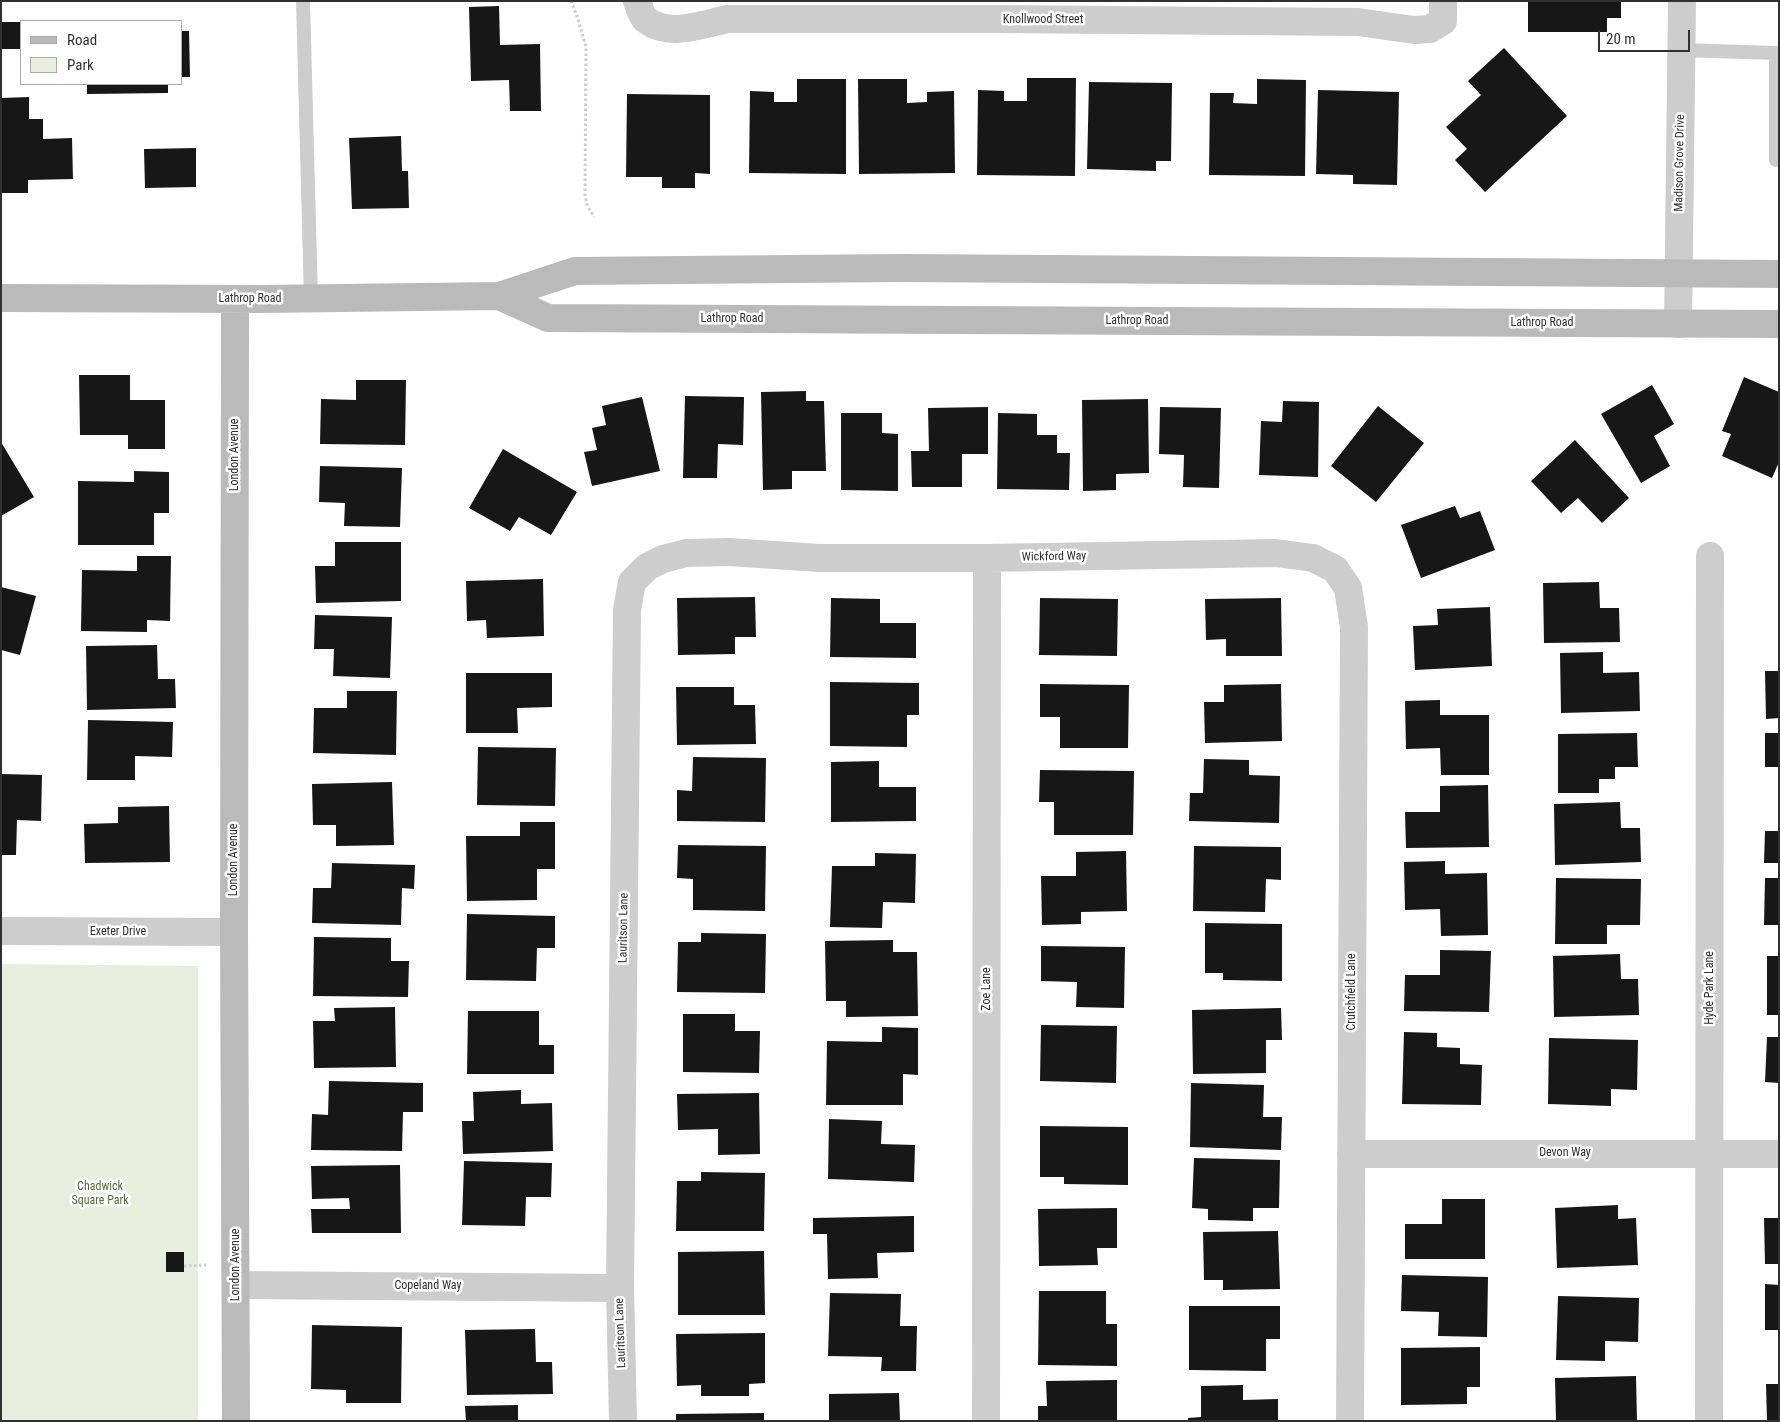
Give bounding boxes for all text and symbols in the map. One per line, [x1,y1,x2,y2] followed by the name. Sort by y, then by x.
[1003,13,1083,27] street label: Knollwood Street
[20,20,182,85] legend
[1600,20,1692,52] scale bar
[1606,30,1636,48] text: 20 m
[67,31,97,49] text: Road
[67,56,94,74] text: Park
[1672,114,1688,212] street label: Madison Grove Drive
[218,292,282,306] street label: Lathrop Road
[700,312,764,326] street label: Lathrop Road
[1105,314,1169,328] street label: Lathrop Road
[1510,316,1574,330] street label: Lathrop Road
[228,419,242,491] street label: London Avenue
[1022,549,1086,565] street label: Wickford Way
[227,824,241,896] street label: London Avenue
[616,893,632,963] street label: Lauritson Lane
[90,925,146,939] street label: Exeter Drive
[1703,951,1717,1025] street label: Hyde Park Lane
[1345,953,1359,1031] street label: Crutchfield Lane
[980,967,994,1011] street label: Zoe Lane
[1539,1146,1591,1160] street label: Devon Way
[71,1180,129,1208] park label: Chadwick Square Park
[229,1229,243,1301] street label: London Avenue
[395,1279,461,1293] street label: Copeland Way
[613,1298,629,1368] street label: Lauritson Lane

